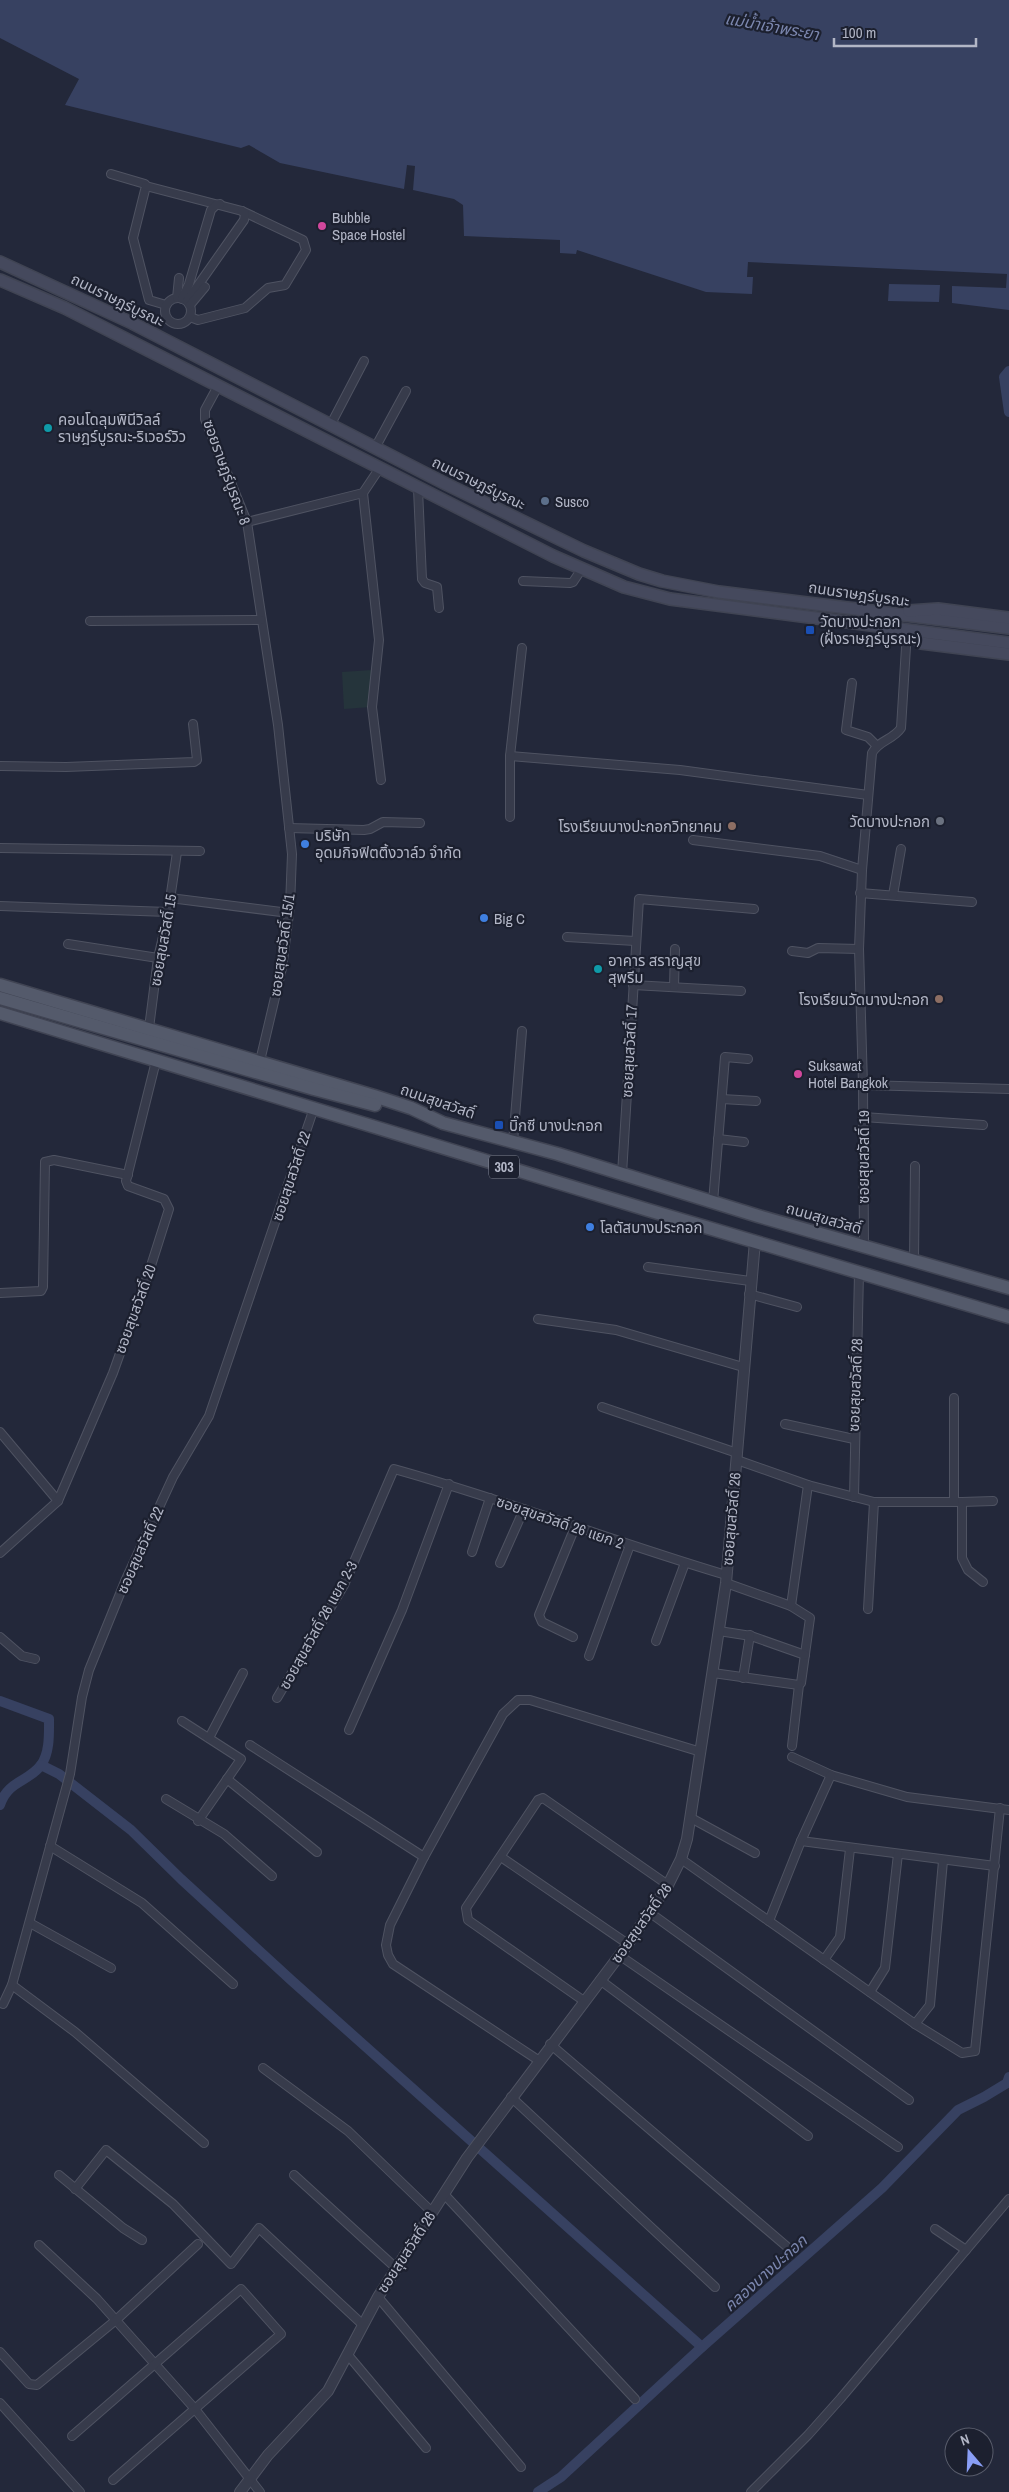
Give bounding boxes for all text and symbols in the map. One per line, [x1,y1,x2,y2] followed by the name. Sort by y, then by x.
[723,7,822,45] water label: แม่น้ำเจ้าพระยา
[834,15,976,47] scale bar
[842,22,876,43] text: 100 m
[332,207,405,245] place label: Bubble Space Hostel
[316,220,328,232] marker: Bubble Space Hostel
[68,268,168,332] street label: ถนนราษฎร์บูรณะ
[58,409,186,447] place label: คอนโดลุมพินีวิลล์ ราษฎร์บูรณะ-ริเวอร์วิว
[198,416,256,528] street label: ซอยราษฎร์บูรณะ 8
[42,422,54,434] marker: คอนโดลุมพินีวิลล์ ราษฎร์บูรณะ-ริเวอร์วิว
[429,451,529,515] street label: ถนนราษฎร์บูรณะ
[555,491,589,512] place label: Susco
[539,495,551,507] marker: Susco
[807,577,911,611] street label: ถนนราษฎร์บูรณะ
[820,611,921,649] place label: วัดบางปะกอก (ฝั่งราษฎร์บูรณะ)
[804,624,816,636] marker: วัดบางปะกอก (ฝั่งราษฎร์บูรณะ)
[849,811,930,832] place label: วัดบางปะกอก
[934,815,946,827] marker: วัดบางปะกอก
[559,816,722,837] place label: โรงเรียนบางปะกอกวิทยาคม
[726,820,738,832] marker: โรงเรียนบางปะกอกวิทยาคม
[315,825,462,863] place label: บริษัท อุดมกิจฟิตติ้งวาล์ว จำกัด
[299,838,311,850] marker: บริษัท อุดมกิจฟิตติ้งวาล์ว จำกัด
[145,892,181,988] street label: ซอยสุขสวัสดิ์ 15
[264,892,300,998] street label: ซอยสุขสวัสดิ์ 15/1
[494,908,525,929] place label: Big C
[478,912,490,924] marker: Big C
[608,950,701,988] place label: อาคาร สราญสุข สุพรีม
[592,963,604,975] marker: อาคาร สราญสุข สุพรีม
[799,989,929,1010] place label: โรงเรียนวัดบางปะกอก
[933,993,945,1005] marker: โรงเรียนวัดบางปะกอก
[616,1004,642,1098] street label: ซอยสุขสวัสดิ์ 17
[808,1055,889,1093] place label: Suksawat Hotel Bangkok
[792,1068,804,1080] marker: Suksawat Hotel Bangkok
[398,1078,478,1124] street label: ถนนสุขสวัสดิ์
[853,1110,874,1204] street label: ซอยสุขสวัสดิ์ 19
[509,1115,603,1136] place label: บิ๊กซี บางปะกอก
[493,1119,505,1131] marker: บิ๊กซี บางปะกอก
[267,1128,315,1224] street label: ซอยสุขสวัสดิ์ 22
[489,1156,519,1178] road number: 303
[784,1197,864,1239] street label: ถนนสุขสวัสดิ์
[600,1217,702,1238] place label: โลตัสบางประกอก
[584,1221,596,1233] marker: โลตัสบางประกอก
[109,1261,161,1357] street label: ซอยสุขสวัสดิ์ 20
[843,1338,867,1432] street label: ซอยสุขสวัสดิ์ 28
[716,1471,746,1567] street label: ซอยสุขสวัสดิ์ 26
[494,1490,627,1554] street label: ซอยสุขสวัสดิ์ 26 แยก 2
[111,1503,169,1597] street label: ซอยสุขสวัสดิ์ 22
[274,1557,362,1693] street label: ซอยสุขสวัสดิ์ 26 แยก 2-3
[606,1879,677,1967] street label: ซอยสุขสวัสดิ์ 26
[372,2207,440,2297] street label: ซอยสุขสวัสดิ์ 26
[719,2229,812,2316] water label: คลองบางปะกอก
[944,2427,994,2477] north arrow
[958,2430,972,2450] text: N

